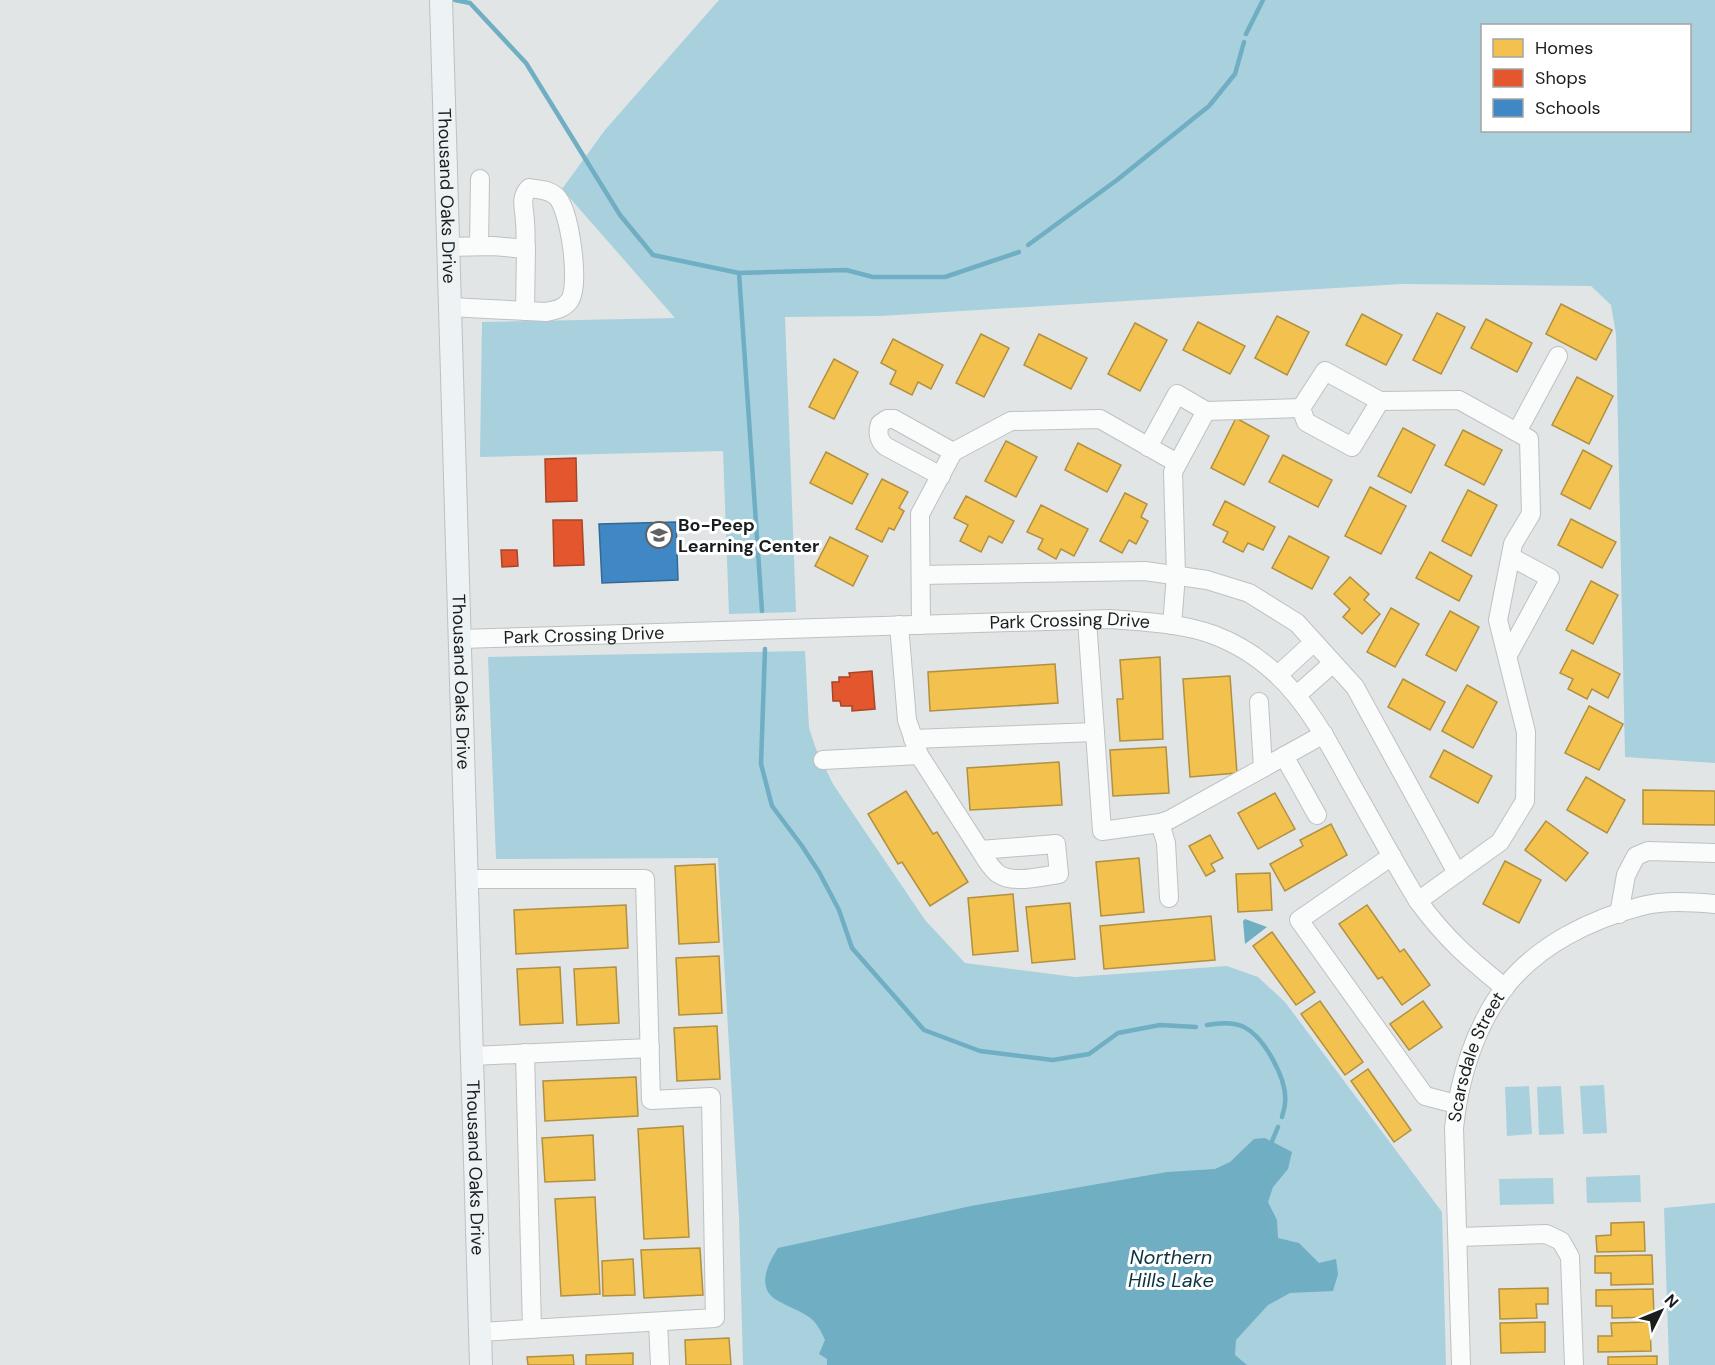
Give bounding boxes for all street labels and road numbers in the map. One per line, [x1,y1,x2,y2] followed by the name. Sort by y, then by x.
[432,108,461,284] street label: Thousand Oaks Drive
[446,594,476,770] street label: Thousand Oaks Drive
[989,607,1151,635] street label: Park Crossing Drive
[503,621,665,650] street label: Park Crossing Drive
[1443,987,1510,1123] street label: Scarsdale Street
[461,1079,490,1256] street label: Thousand Oaks Drive

